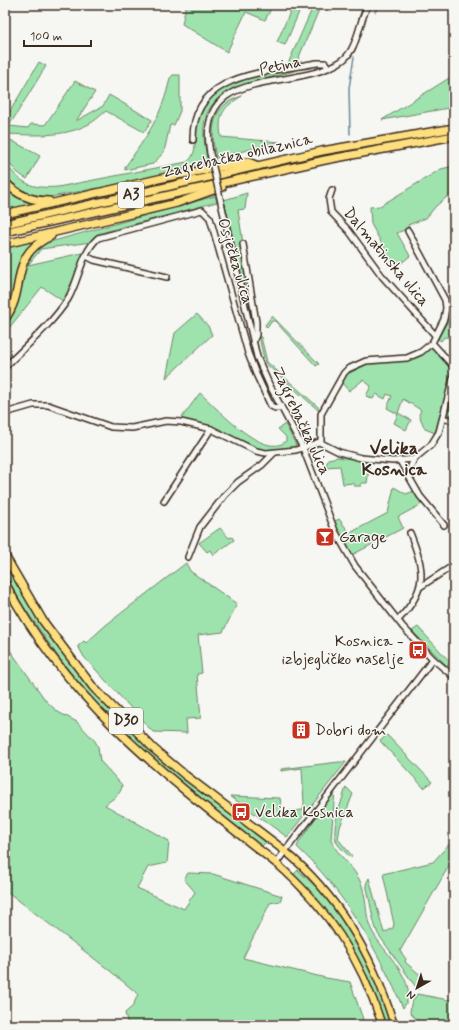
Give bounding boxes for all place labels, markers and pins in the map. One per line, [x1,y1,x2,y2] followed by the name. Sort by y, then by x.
[314,526,336,548] bar icon: Garage
[339,527,387,549] place label: Garage
[281,631,404,670] place label: Kosnica - izbjegličko naselje
[407,639,429,661] bus stop icon: Kosnica - izbjegličko naselje
[290,719,312,741] building icon: Dobri dom
[315,720,386,741] place label: Dobri dom
[230,801,252,823] bus stop icon: Velika Kosnica
[255,802,354,823] place label: Velika Kosnica

